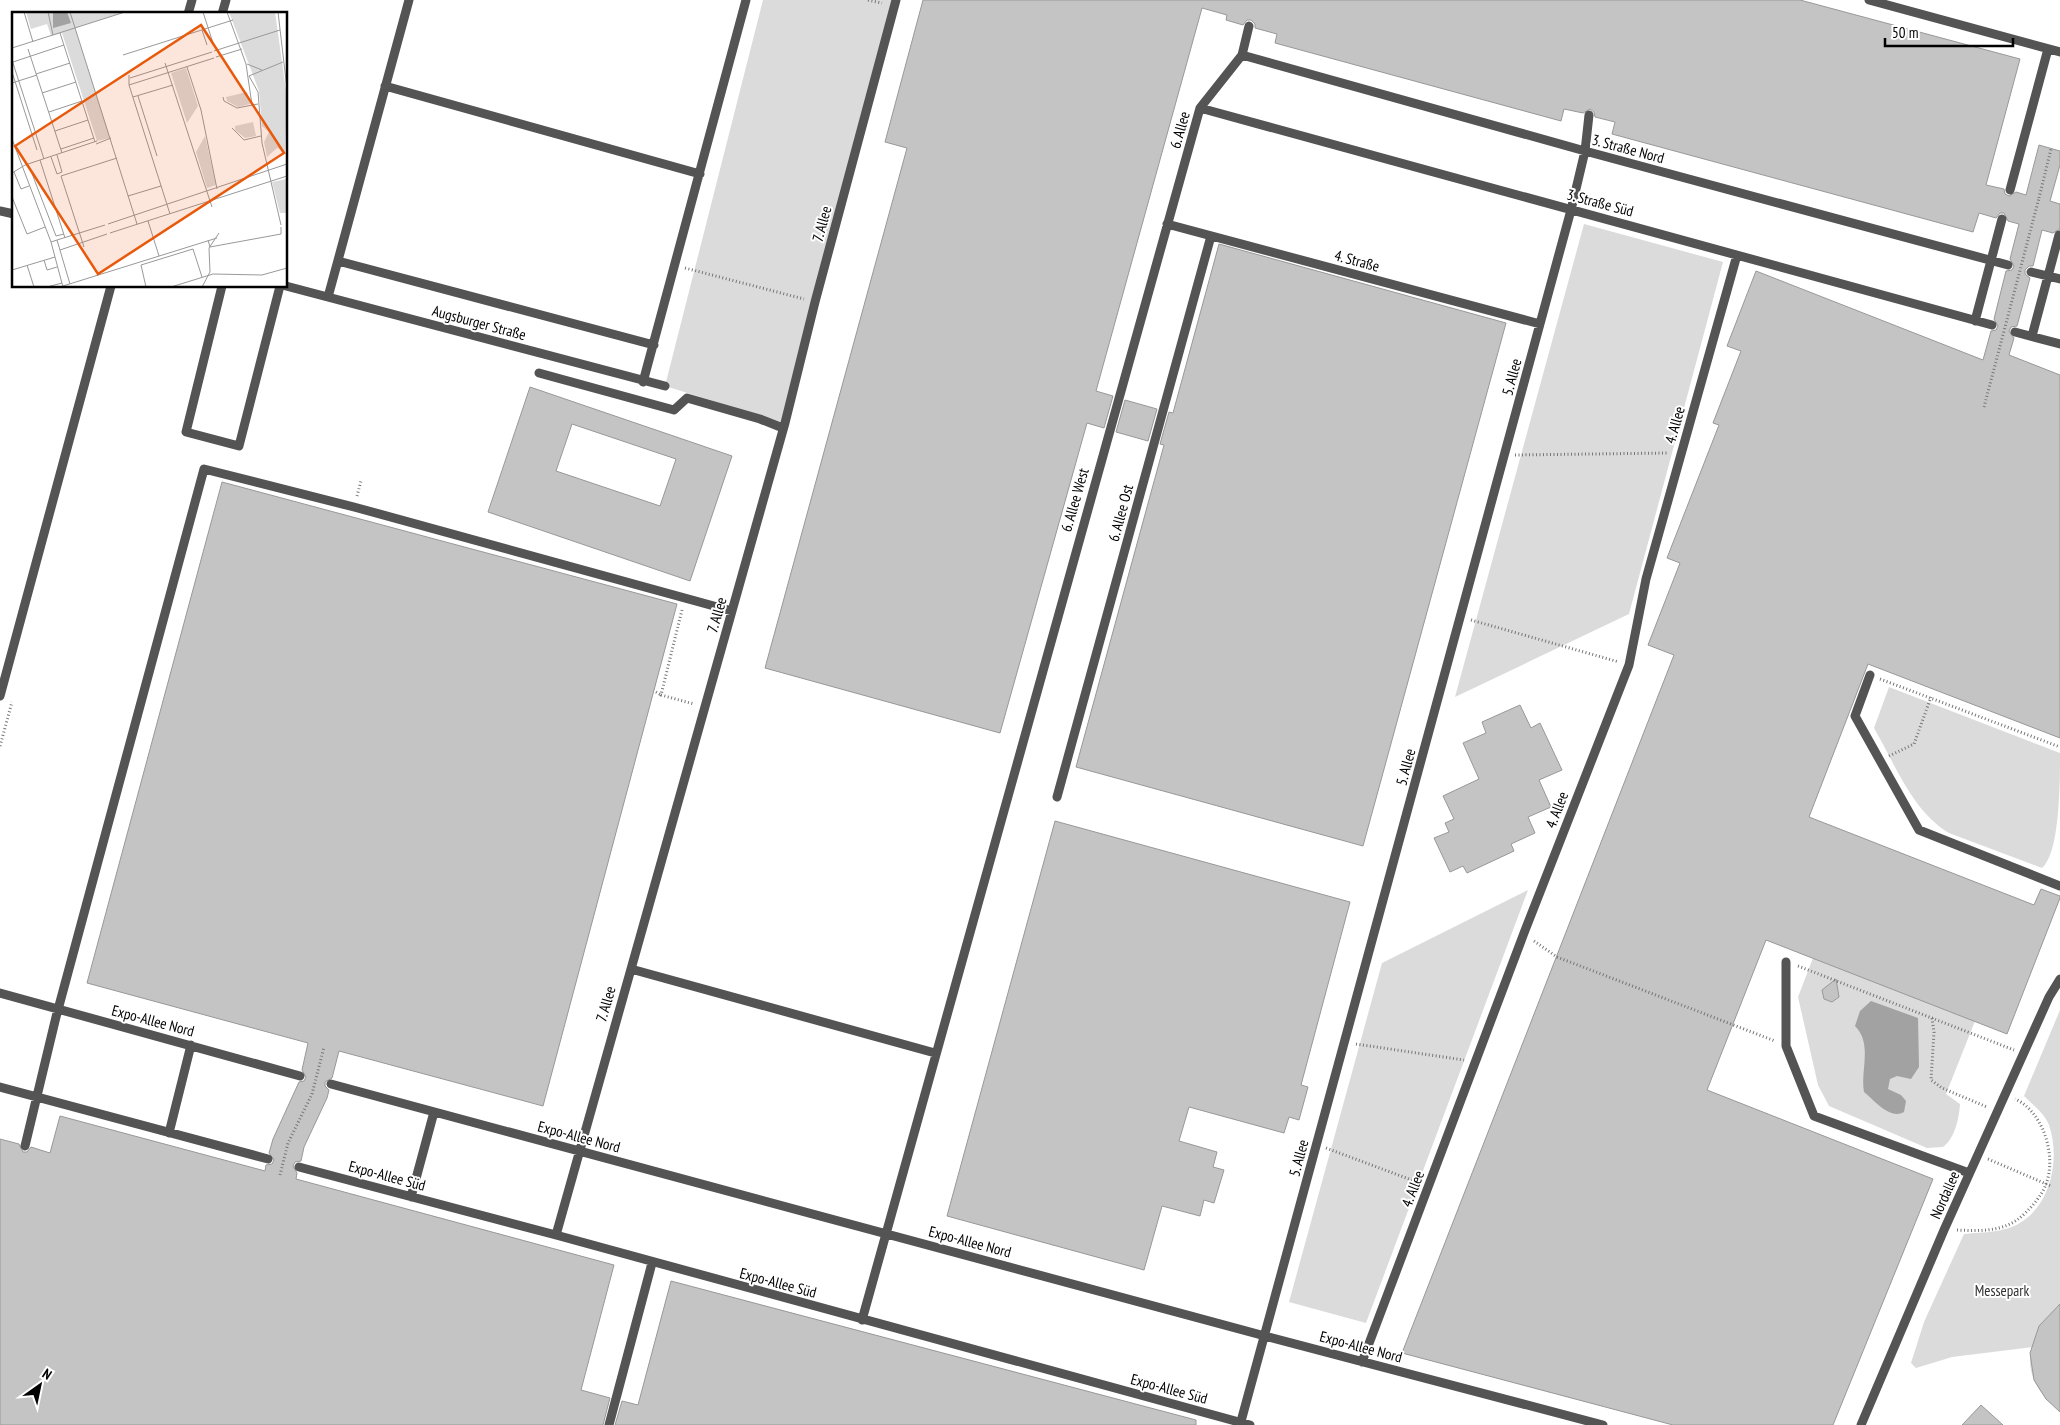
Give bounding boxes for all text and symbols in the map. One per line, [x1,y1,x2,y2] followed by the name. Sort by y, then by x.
[12,12,288,288] inset map
[1885,15,2012,47] scale bar
[1892,23,1918,42] text: 50 m
[1165,109,1194,151] street label: 6. Allee
[1590,130,1666,167] street label: 3. Straße Nord
[1565,184,1636,221] street label: 3. Straße Süd
[808,204,835,244] street label: 7. Allee
[1333,245,1382,276] street label: 4. Straße
[430,301,528,344] street label: Augsburger Straße
[1497,356,1526,397] street label: 5. Allee
[1660,404,1689,446] street label: 4. Allee
[1056,466,1093,534] street label: 6. Allee West
[1104,482,1137,543] street label: 6. Allee Ost
[702,595,731,635] street label: 7. Allee
[1391,746,1420,787] street label: 5. Allee
[1541,789,1572,831] street label: 4. Allee
[591,984,620,1024] street label: 7. Allee
[110,1000,196,1041] street label: Expo-Allee Nord
[536,1116,622,1157] street label: Expo-Allee Nord
[1284,1137,1313,1178] street label: 5. Allee
[347,1156,428,1195] street label: Expo-Allee Süd
[1397,1168,1428,1210] street label: 4. Allee
[1926,1168,1963,1222] street label: Nordallee
[927,1221,1013,1262] street label: Expo-Allee Nord
[738,1263,819,1302] street label: Expo-Allee Süd
[1975,1281,2029,1300] park label: Messepark
[1318,1326,1404,1367] street label: Expo-Allee Nord
[15,1360,65,1410] north arrow
[39,1364,55,1384] text: N
[1129,1369,1210,1408] street label: Expo-Allee Süd

